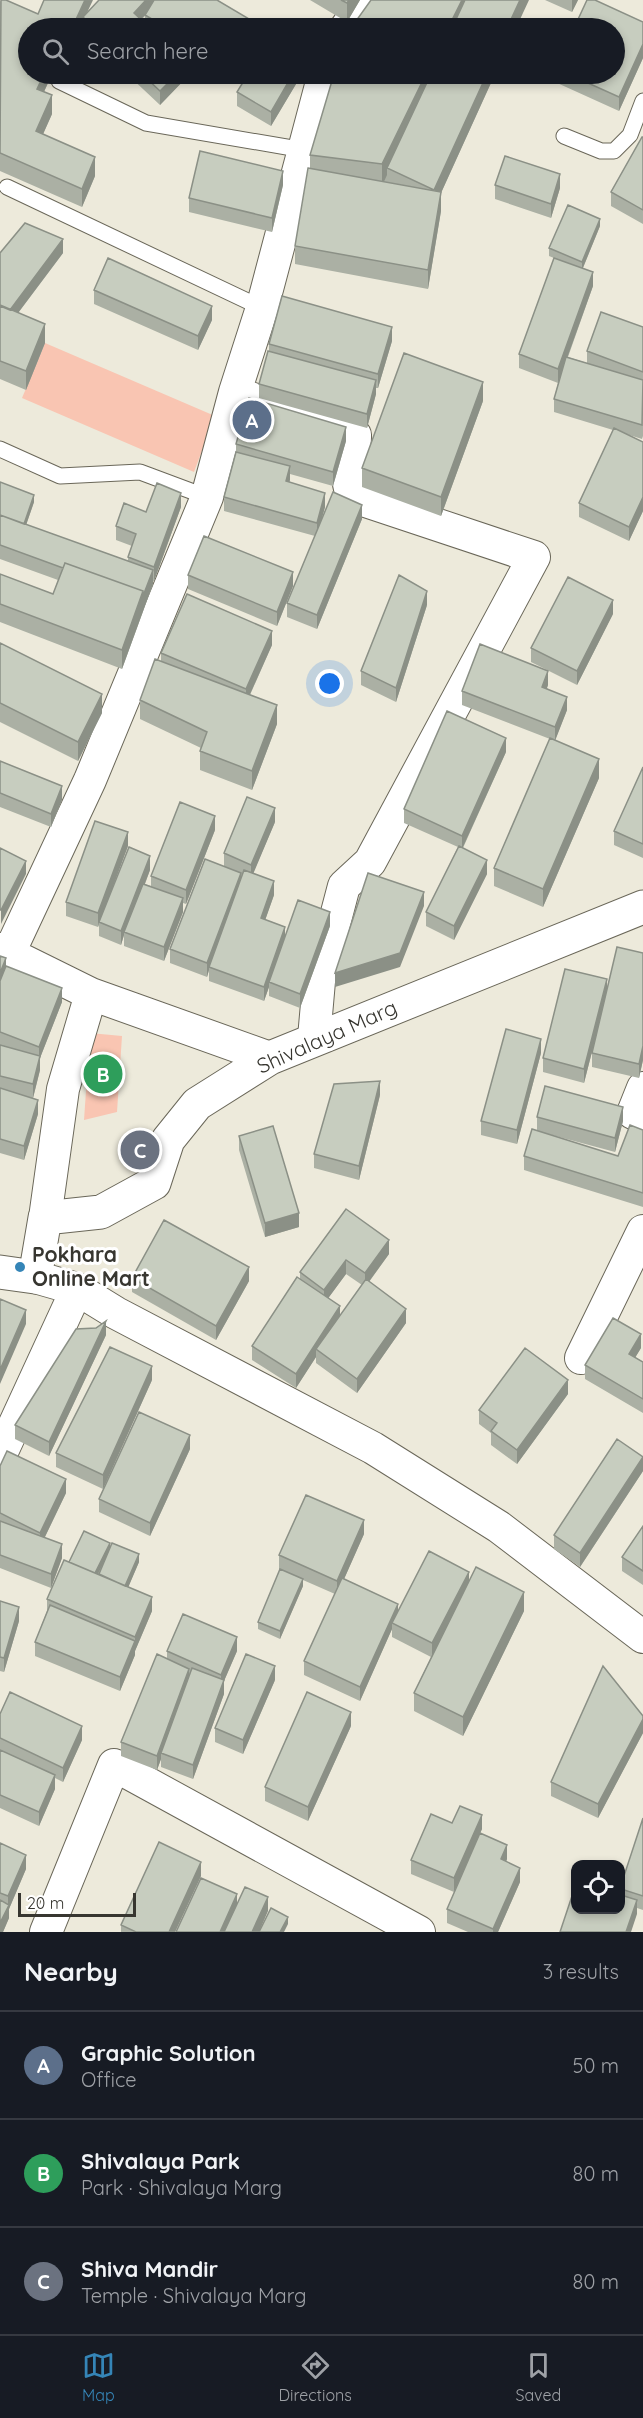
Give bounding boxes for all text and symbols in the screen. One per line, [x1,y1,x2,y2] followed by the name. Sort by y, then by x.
[18,18,625,84] search box
[39,35,72,68] icon: search
[87,37,208,65] text: Search here
[232,398,272,442] pin: A
[315,669,344,698] your location
[252,994,401,1079] street label: Shivalaya Marg
[84,1052,122,1096] pin: B
[120,1128,160,1172] pin: C
[32,1241,150,1291] place label: Pokhara Online Mart
[13,1260,27,1274] marker: Pokhara Online Mart
[571,1860,625,1914] map controls
[571,1860,625,1914] button: locate
[18,1890,136,1918] scale bar
[27,1893,64,1913] text: 20 m
[24,1955,118,1988] text: Nearby
[543,1959,619,1984] text: 3 results
[81,2039,256,2067] text: Graphic Solution
[37,2053,50,2078] text: A
[573,2053,619,2078] text: 50 m
[81,2067,137,2092] text: Office
[81,2147,240,2175] text: Shivalaya Park
[37,2161,50,2186] text: B
[573,2161,619,2186] text: 80 m
[81,2175,282,2200] text: Park · Shivalaya Marg
[81,2255,218,2283] text: Shiva Mandir
[37,2269,50,2294] text: C
[573,2269,619,2294] text: 80 m
[81,2283,307,2308] text: Temple · Shivalaya Marg
[82,2349,115,2405] tab: Map
[279,2349,352,2405] tab: Directions
[516,2349,561,2405] tab: Saved

